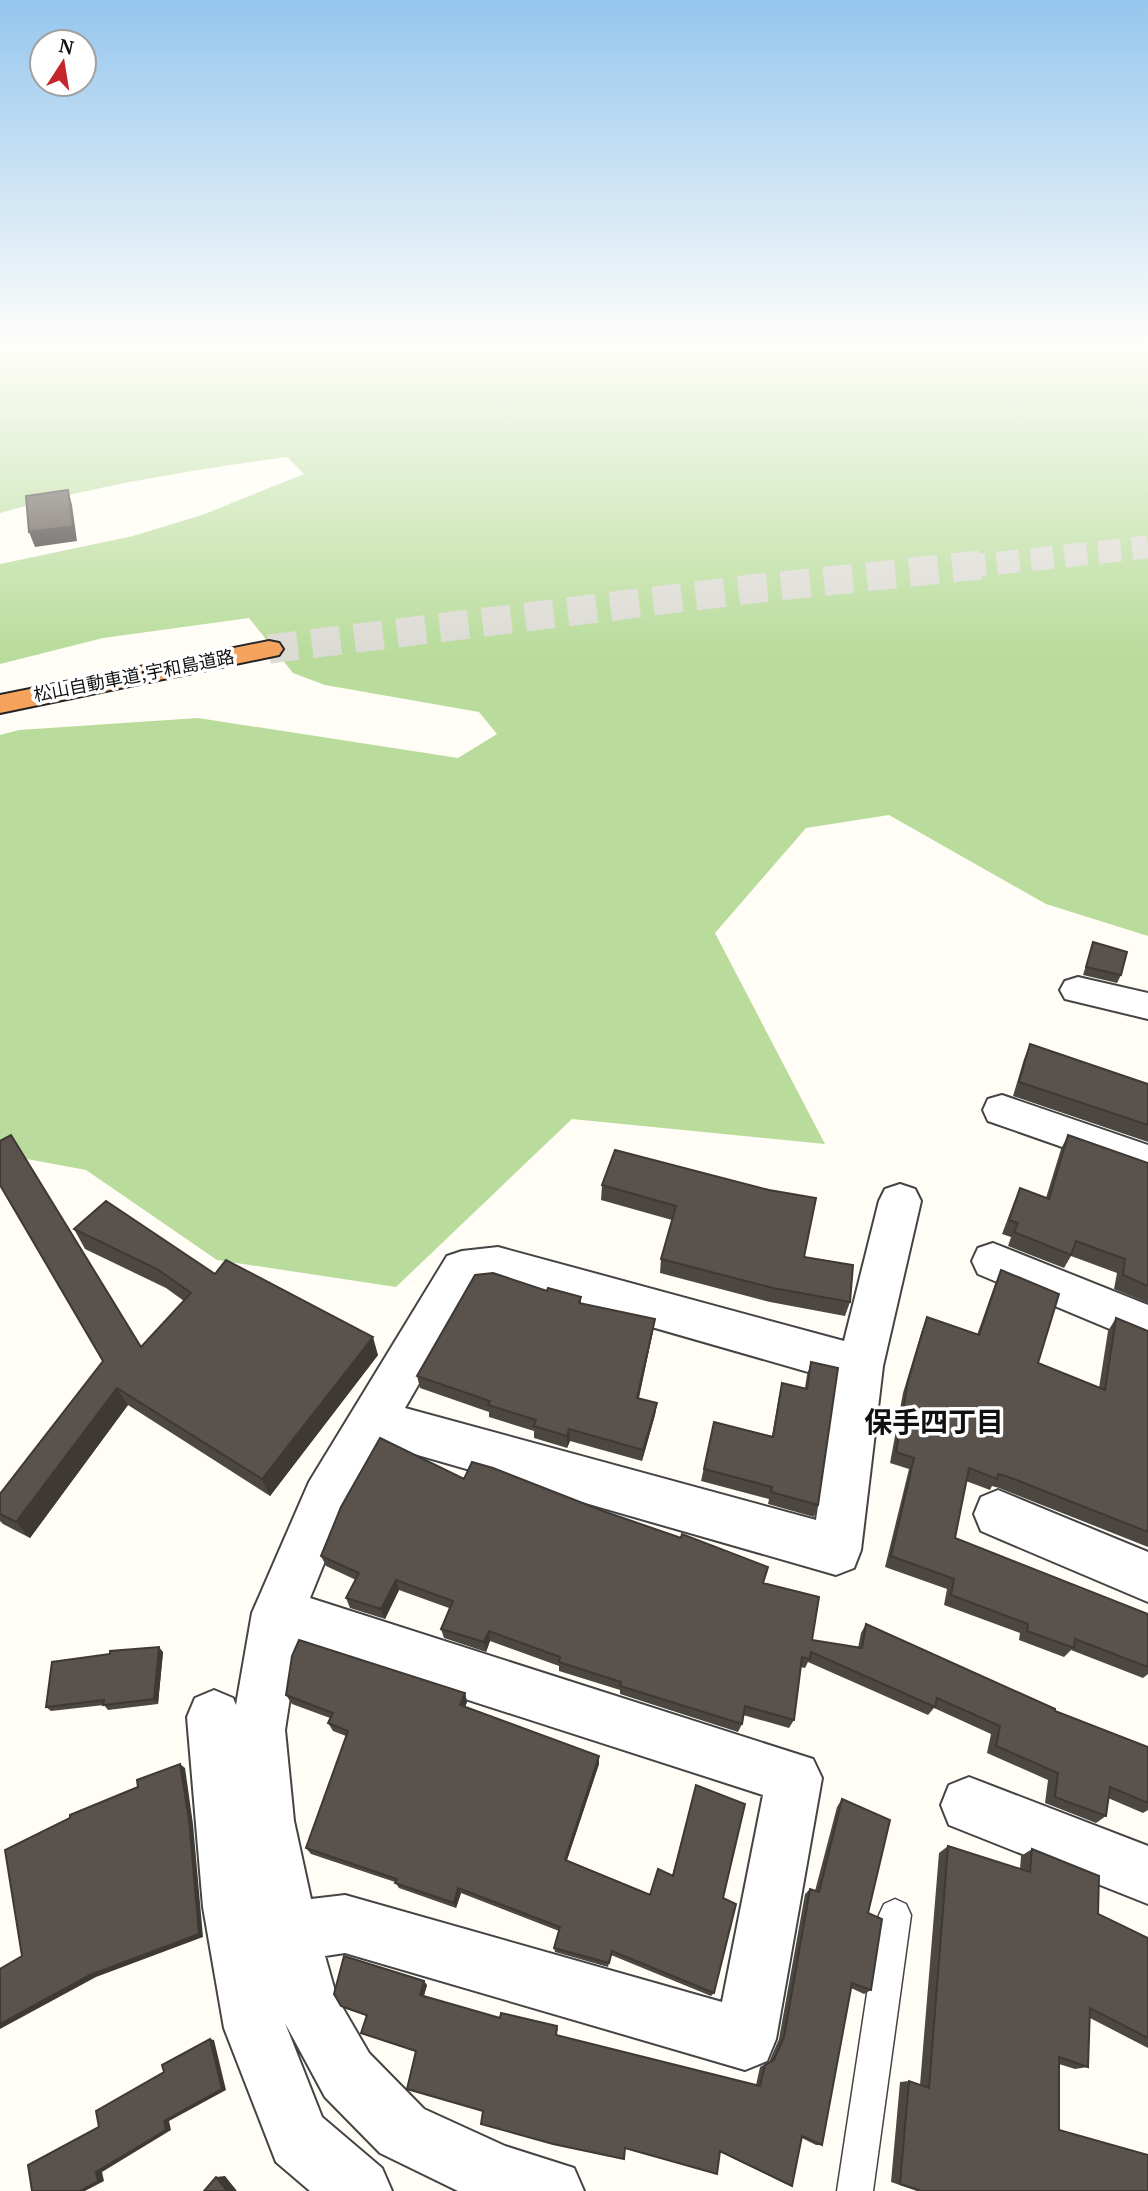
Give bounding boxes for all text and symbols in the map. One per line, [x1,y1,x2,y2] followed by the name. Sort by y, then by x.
[28,28,98,98] north arrow
[57,32,77,60] text: N
[31,644,236,706] street label: 松山自動車道;宇和島道路
[864,1403,1004,1440] district label: 保手四丁目

